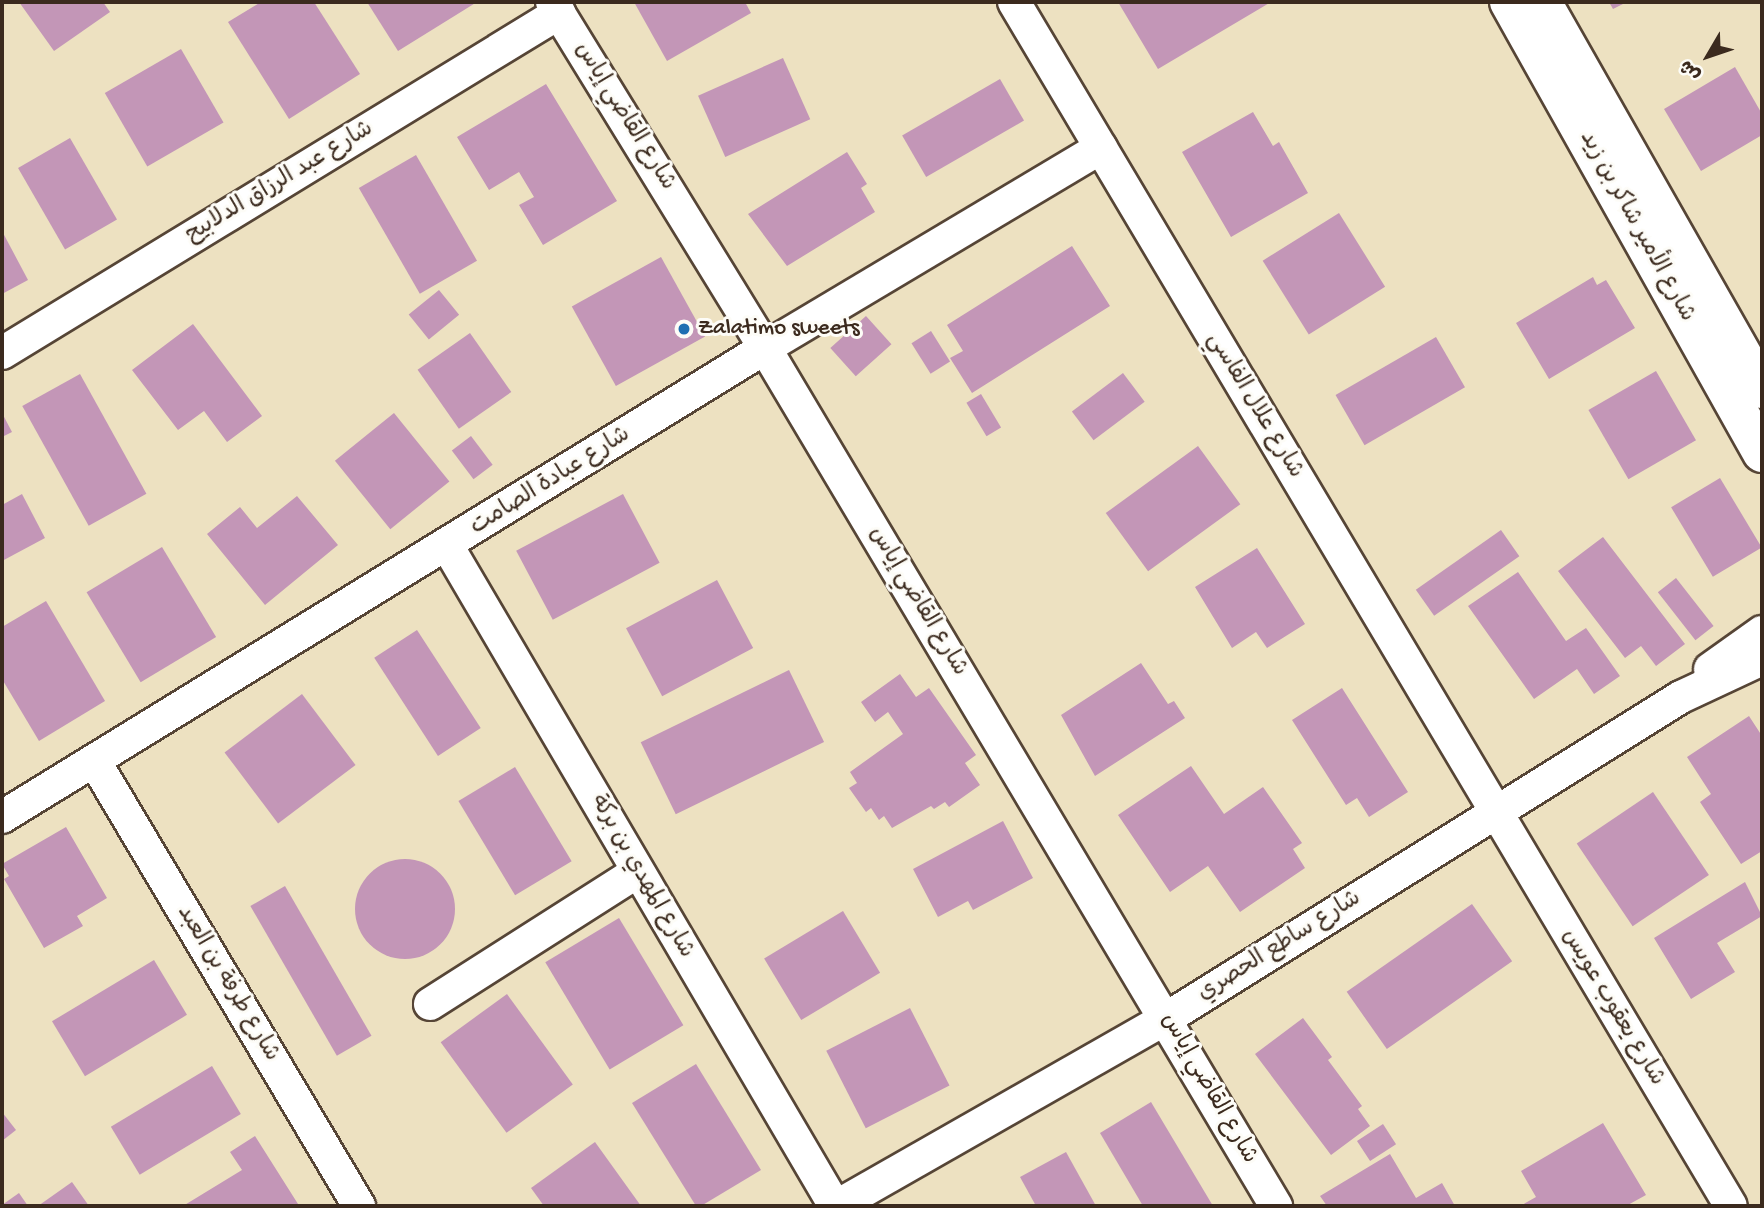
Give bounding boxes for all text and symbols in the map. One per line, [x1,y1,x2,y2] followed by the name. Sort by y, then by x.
[1673,21,1743,91] north arrow
[567,38,681,196] street label: شارع القاضي إياس
[1676,54,1707,85] text: ش
[181,116,379,250] street label: شارع عبد الرزاق الدلابيح
[1572,127,1700,327] street label: شارع الأمير شاكر بن زيد
[698,315,859,343] place label: Zalatimo sweets
[676,321,692,337] marker: Zalatimo sweets
[1200,328,1308,484] street label: شارع علال الفاسي
[466,422,636,542] street label: شارع عبادة الصامت
[862,522,972,682] street label: شارع القاضي إياس
[583,790,699,964] street label: شارع المهدي بن بركة
[1193,886,1367,1008] street label: شارع ساطع الحصري
[170,901,284,1067] street label: شارع طرفة بن العبد
[1554,925,1670,1091] street label: شارع يعقوب عويس
[1154,1009,1262,1169] street label: شارع القاضي إياس

